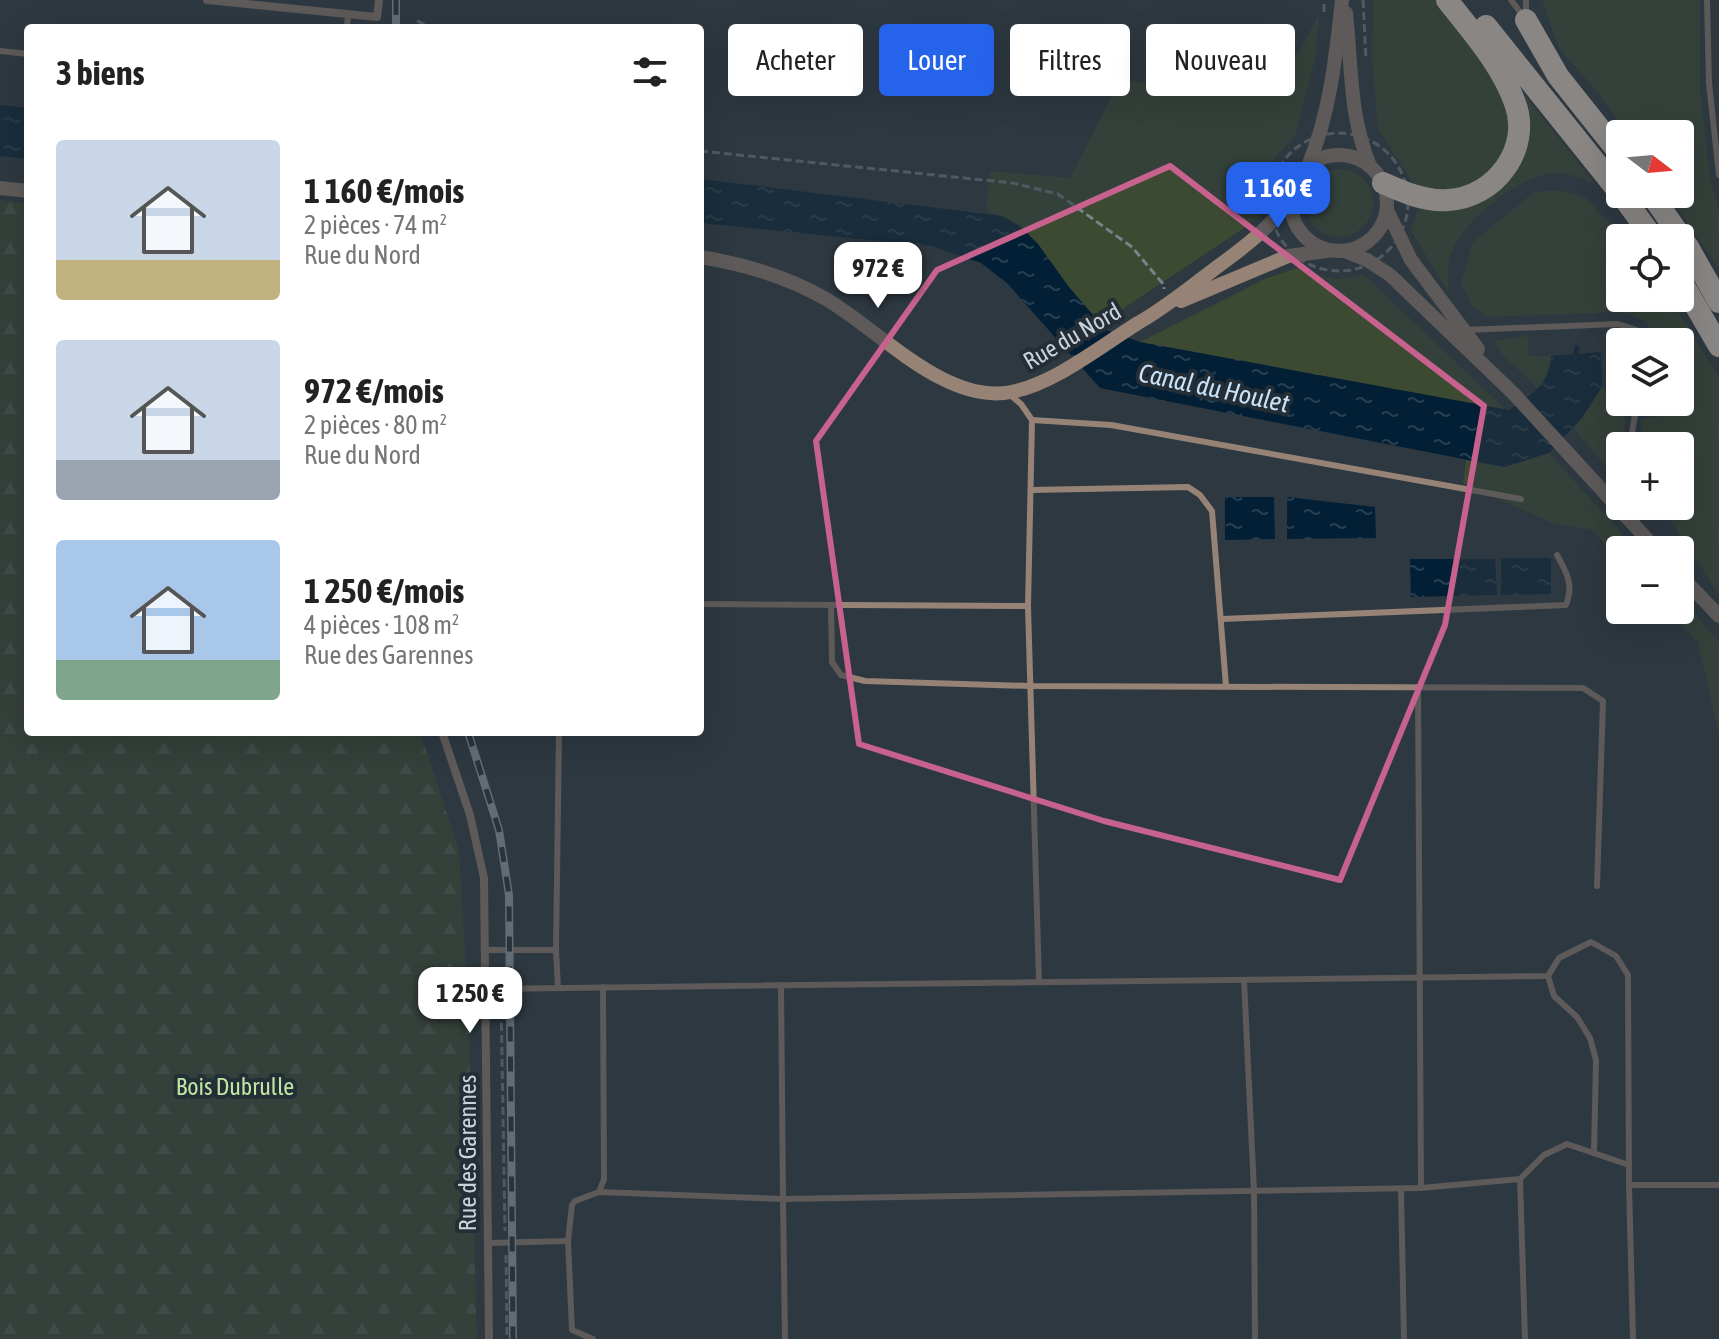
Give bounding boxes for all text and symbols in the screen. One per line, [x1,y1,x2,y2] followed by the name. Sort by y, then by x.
[728,24,863,96] chip: Acheter
[879,24,994,96] chip: Louer
[1010,24,1130,96] chip: Filtres
[1146,24,1295,96] chip: Nouveau
[628,50,672,94] icon: filters
[56,53,145,92] text: 3 biens
[1606,120,1694,208] north arrow
[1606,120,1694,624] map controls
[1204,162,1352,230] pin: 1 160 €
[304,171,464,210] text: 1 160 €/mois
[120,172,216,268] icon: home
[1244,173,1312,203] text: 1 160 €
[304,210,447,240] text: 2 pièces · 74 m²
[1606,224,1694,312] button: locate
[304,240,421,270] text: Rue du Nord
[822,242,934,310] pin: 972 €
[852,253,904,283] text: 972 €
[1019,297,1125,375] street label: Rue du Nord
[1606,328,1694,416] button: layers
[1136,357,1292,419] water label: Canal du Houlet
[304,371,444,410] text: 972 €/mois
[120,372,216,468] icon: home
[304,410,447,440] text: 2 pièces · 80 m²
[1606,432,1694,520] button: +
[304,440,421,470] text: Rue du Nord
[1606,536,1694,624] button: −
[304,571,464,610] text: 1 250 €/mois
[120,572,216,668] icon: home
[304,610,459,640] text: 4 pièces · 108 m²
[304,640,473,670] text: Rue des Garennes
[396,967,544,1035] pin: 1 250 €
[436,978,504,1008] text: 1 250 €
[176,1073,294,1100] park label: Bois Dubrulle
[454,1075,481,1231] street label: Rue des Garennes

